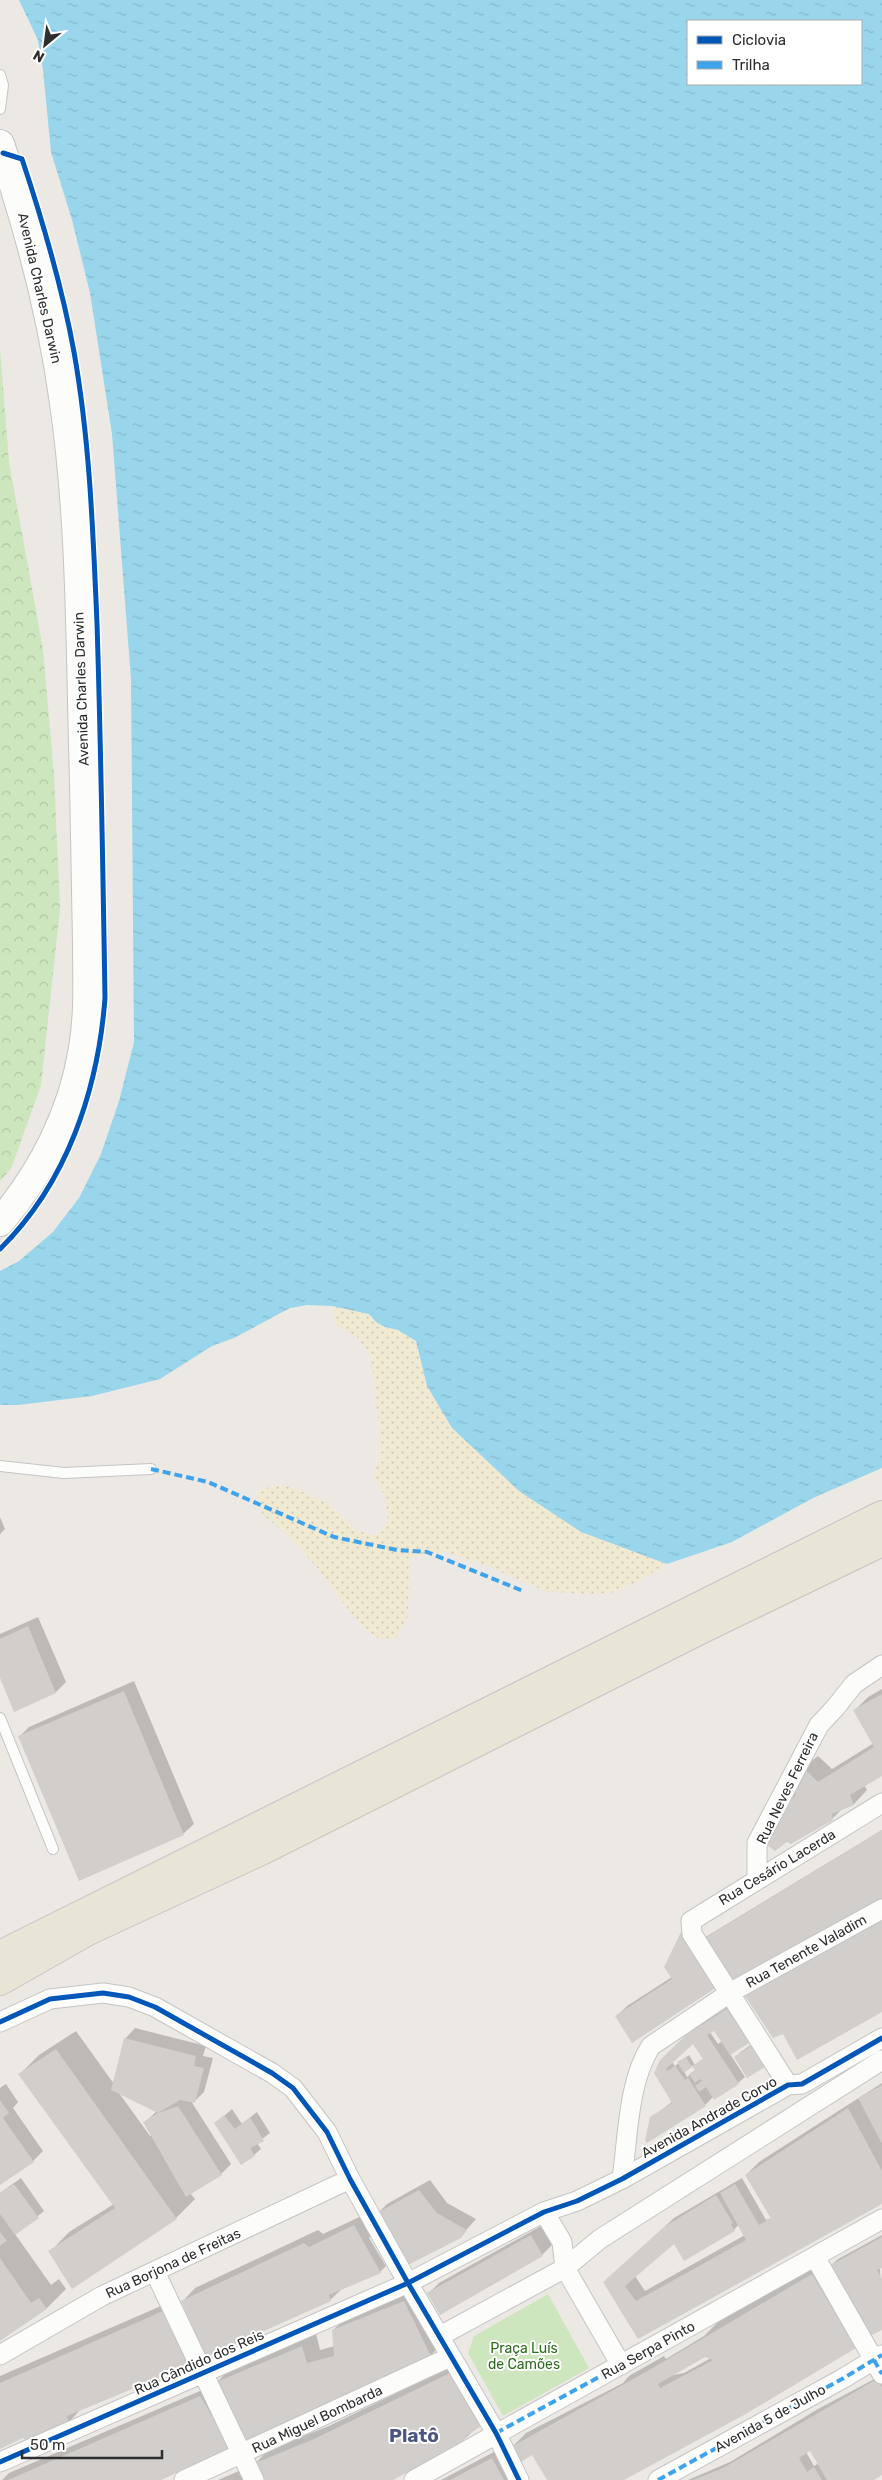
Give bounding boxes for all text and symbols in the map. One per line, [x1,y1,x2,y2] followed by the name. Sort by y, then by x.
[20,20,70,70] north arrow
[687,20,862,85] legend
[732,31,786,49] text: Ciclovia
[30,46,47,66] text: N
[732,56,770,74] text: Trilha
[14,211,65,365] street label: Avenida Charles Darwin
[70,612,93,766] street label: Avenida Charles Darwin
[753,1729,822,1847] street label: Rua Neves Ferreira
[716,1826,839,1909] street label: Rua Cesário Lacerda
[743,1911,870,1992] street label: Rua Tenente Valadim
[639,2073,780,2162] street label: Avenida Andrade Corvo
[103,2225,243,2302] street label: Rua Borjona de Freitas
[598,2318,698,2383] street label: Rua Serpa Pinto
[132,2326,267,2399] street label: Rua Cândido dos Reis
[488,2340,560,2373] park label: Praça Luís de Camões
[712,2381,829,2456] street label: Avenida 5 de Julho
[249,2382,385,2457] street label: Rua Miguel Bombarda
[389,2424,439,2447] district label: Platô
[22,2428,162,2460] scale bar
[30,2436,65,2454] text: 50 m

